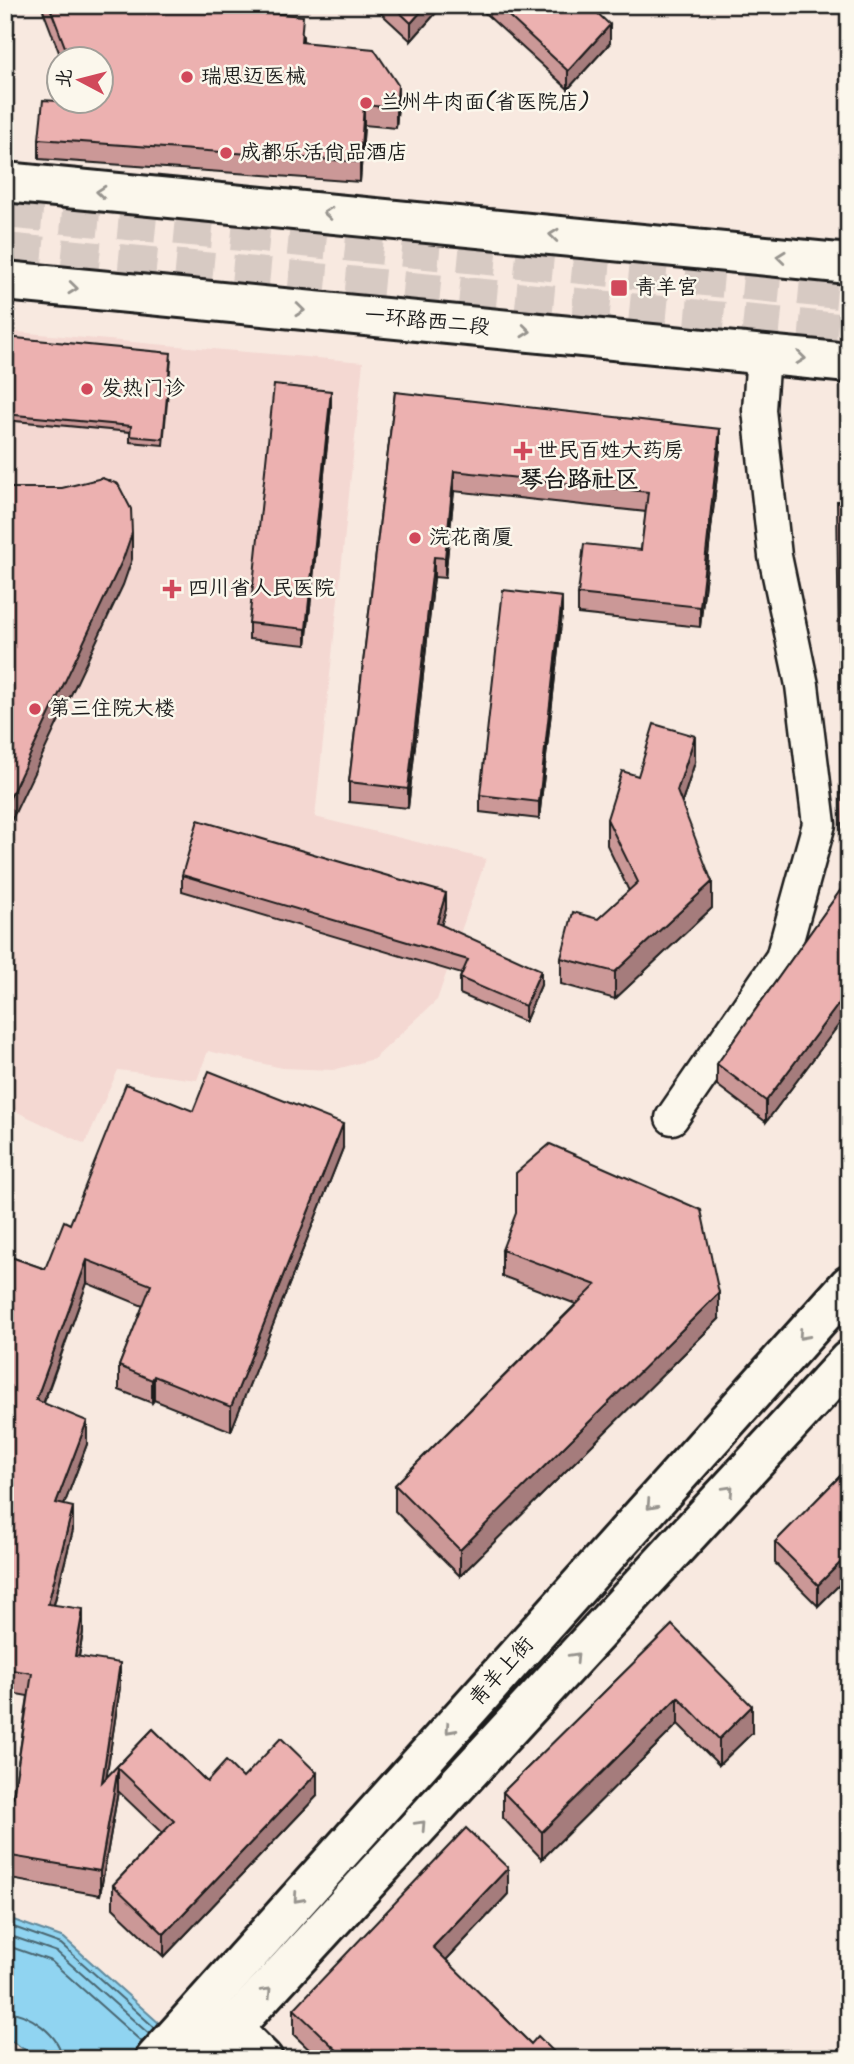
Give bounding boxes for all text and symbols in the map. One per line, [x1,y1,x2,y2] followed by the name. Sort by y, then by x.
[46,46,116,116] north arrow
[201,61,306,94] place label: 瑞思迈医械
[49,67,81,89] text: 北
[179,69,195,85] marker: 瑞思迈医械
[380,87,590,120] place label: 兰州牛肉面(省医院店)
[358,95,374,111] marker: 兰州牛肉面(省医院店)
[240,137,408,170] place label: 成都乐活尚品酒店
[218,145,234,161] marker: 成都乐活尚品酒店
[96,184,107,199] one-way arrow
[322,206,333,221] one-way arrow
[549,228,560,243] one-way arrow
[775,250,786,265] one-way arrow
[635,272,698,305] place label: 青羊宫
[609,278,629,298] marker: 青羊宫
[67,280,79,295] one-way arrow
[363,299,491,345] street label: 一环路西二段
[294,302,305,317] one-way arrow
[520,324,532,339] one-way arrow
[796,350,807,365] one-way arrow
[101,373,185,406] place label: 发热门诊
[79,381,95,397] marker: 发热门诊
[537,435,684,468] place label: 世民百姓大药房
[515,443,531,459] marker: 世民百姓大药房
[519,461,639,500] district label: 琴台路社区
[429,522,513,555] place label: 浣花商厦
[407,530,423,546] marker: 浣花商厦
[188,573,335,606] place label: 四川省人民医院
[162,579,182,599] marker: 四川省人民医院
[49,693,175,726] place label: 第三住院大楼
[27,701,43,717] marker: 第三住院大楼
[799,1327,811,1340] one-way arrow
[721,1485,734,1498] one-way arrow
[647,1497,659,1510] one-way arrow
[462,1630,542,1714] street label: 青羊上街
[567,1652,579,1665] one-way arrow
[446,1721,459,1734] one-way arrow
[413,1820,425,1833] one-way arrow
[294,1890,307,1903] one-way arrow
[259,1987,271,2000] one-way arrow

